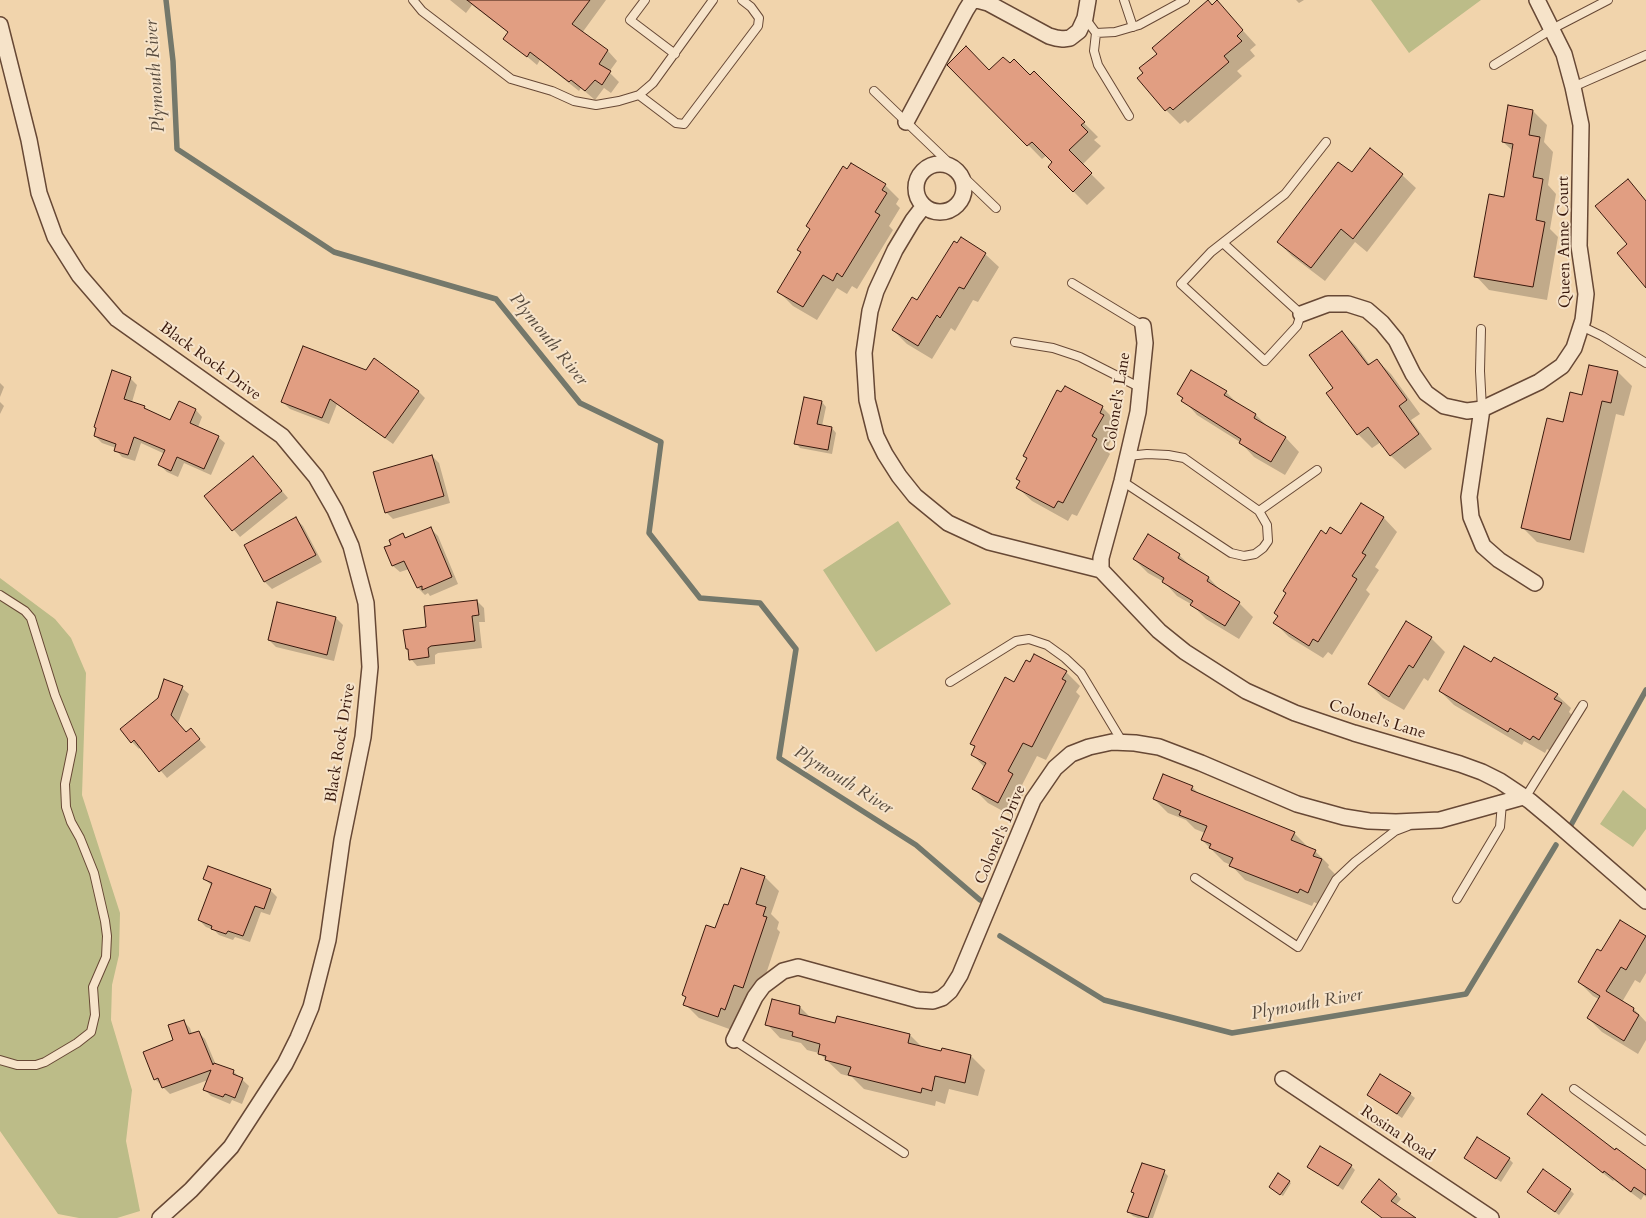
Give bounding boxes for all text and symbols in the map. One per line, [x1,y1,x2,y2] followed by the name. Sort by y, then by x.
[141,19,171,133] water label: Plymouth River
[1554,176,1576,308] street label: Queen Anne Court
[504,289,592,391] water label: Plymouth River
[156,319,264,405] street label: Black Rock Drive
[1101,351,1135,453] street label: Colonel's Lane
[322,682,360,804] street label: Black Rock Drive
[1326,696,1428,744] street label: Colonel's Lane
[789,742,897,820] water label: Plymouth River
[971,782,1031,888] street label: Colonel's Drive
[1250,985,1364,1025] water label: Plymouth River
[1356,1102,1438,1166] street label: Rosina Road

